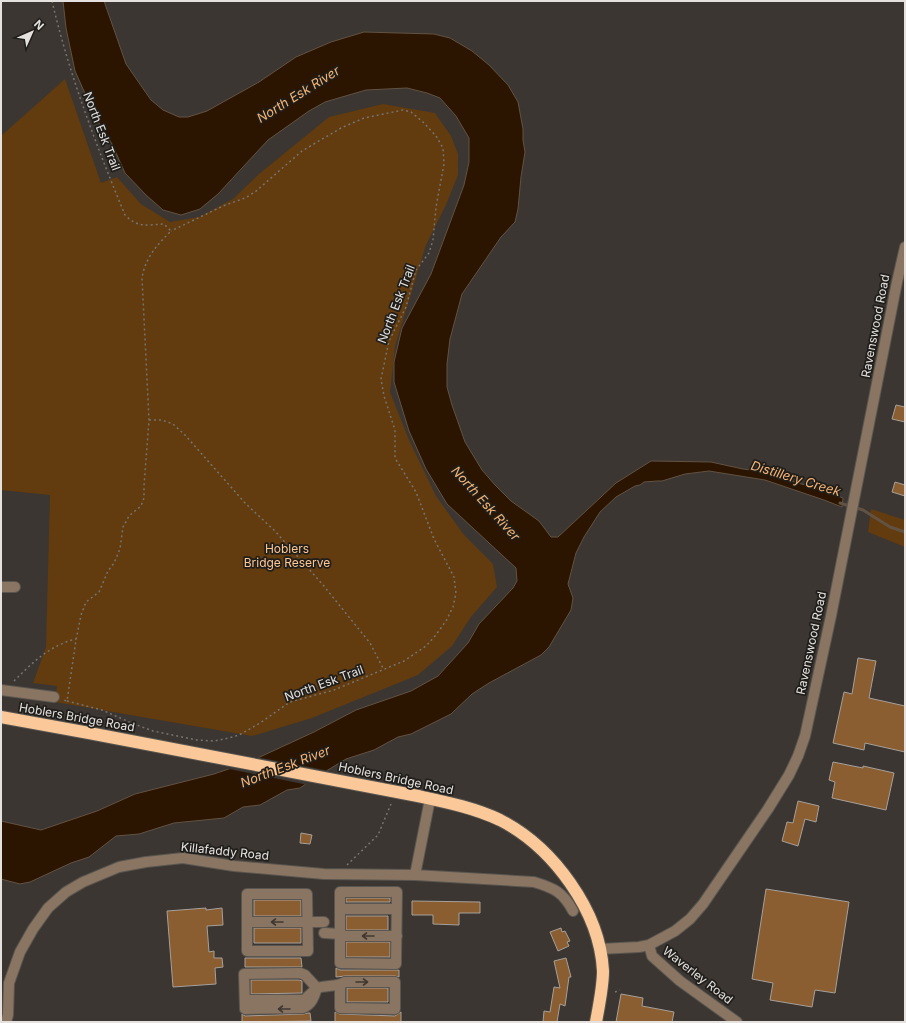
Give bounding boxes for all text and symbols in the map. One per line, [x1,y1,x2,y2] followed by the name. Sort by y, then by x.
[12,12,52,52] north arrow
[31,17,47,33] text: N
[254,62,343,126] water label: North Esk River
[80,90,124,172] street label: North Esk Trail
[374,263,418,345] street label: North Esk Trail
[858,273,892,379] street label: Ravenswood Road
[749,457,844,499] water label: Distillery Creek
[448,462,524,544] water label: North Esk River
[244,541,330,570] park label: Hoblers Bridge Reserve
[793,590,829,696] street label: Ravenswood Road
[282,662,366,704] street label: North Esk Trail
[18,699,136,735] street label: Hoblers Bridge Road
[238,741,333,790] water label: North Esk River
[337,758,455,798] street label: Hoblers Bridge Road
[180,839,270,863] street label: Killafaddy Road
[271,918,284,926] one-way arrow
[362,932,375,940] one-way arrow
[660,943,736,1007] street label: Waverley Road
[355,978,368,986] one-way arrow
[278,1005,291,1013] one-way arrow

